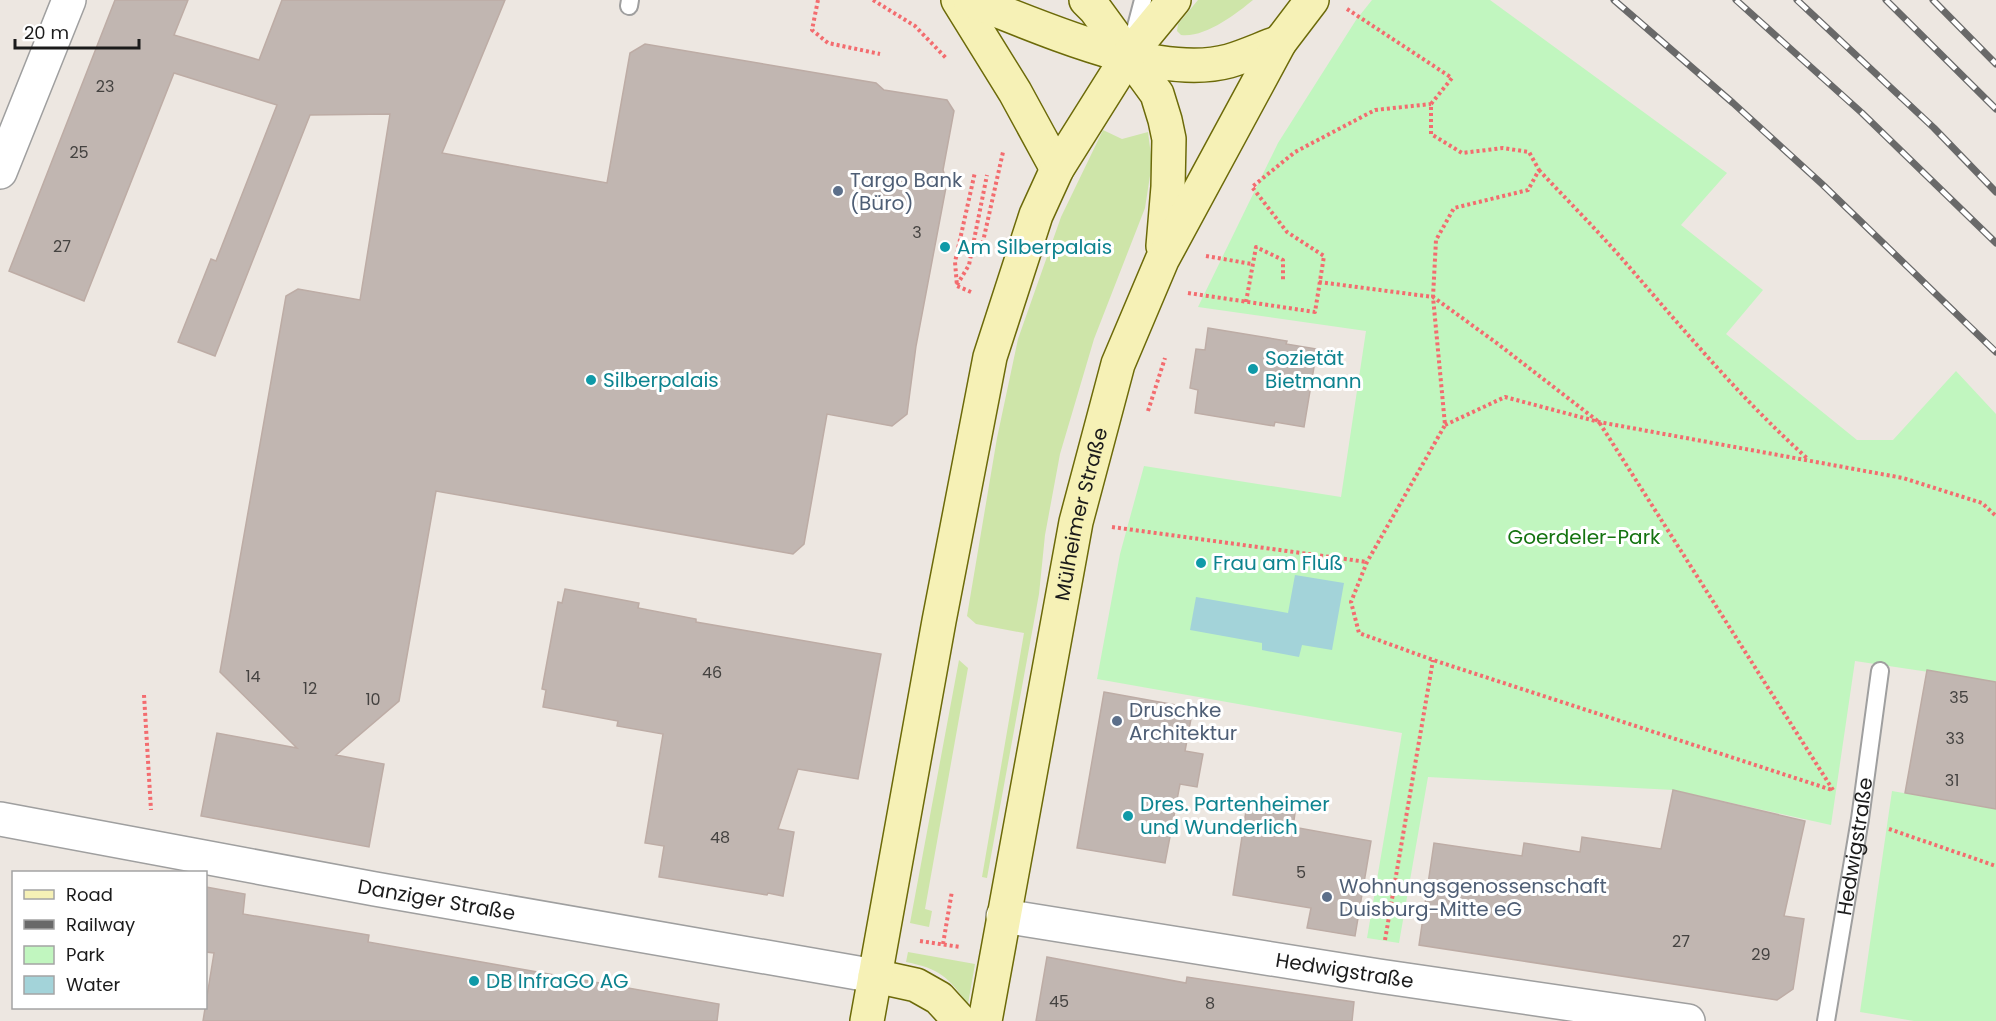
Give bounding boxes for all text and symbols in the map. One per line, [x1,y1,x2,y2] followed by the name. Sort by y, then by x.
[15,12,140,50] scale bar
[24,20,69,45] text: 20 m
[96,75,114,98] house number: 23
[69,141,89,164] house number: 25
[850,166,963,217] place label: Targo Bank (Büro)
[831,184,845,198] marker: Targo Bank (Büro)
[912,221,922,244] house number: 3
[957,233,1112,261] place label: Am Silberpalais
[53,235,71,258] house number: 27
[938,240,952,254] marker: Am Silberpalais
[1265,344,1362,395] place label: Sozietät Bietmann
[1246,362,1260,376] marker: Sozietät Bietmann
[603,366,719,394] place label: Silberpalais
[584,373,598,387] marker: Silberpalais
[1048,424,1115,603] street label: Mülheimer Straße
[1508,523,1661,551] park label: Goerdeler-Park
[1213,549,1343,577] place label: Frau am Fluß
[1194,556,1208,570] marker: Frau am Fluß
[702,661,722,684] house number: 46
[245,665,261,688] house number: 14
[303,677,317,700] house number: 12
[1949,686,1969,709] house number: 35
[365,688,381,711] house number: 10
[1129,696,1237,747] place label: Druschke Architektur
[1110,714,1124,728] marker: Druschke Architektur
[1946,727,1964,750] house number: 33
[1945,769,1959,792] house number: 31
[1830,776,1879,918] street label: Hedwigstraße
[1140,790,1330,841] place label: Dres. Partenheimer und Wunderlich
[1121,809,1135,823] marker: Dres. Partenheimer und Wunderlich
[710,826,730,849] house number: 48
[1296,861,1306,884] house number: 5
[12,871,207,1009] legend
[356,872,517,927] street label: Danziger Straße
[1339,872,1607,923] place label: Wohnungsgenossenschaft Duisburg-Mitte eG
[66,882,113,907] text: Road
[1320,890,1334,904] marker: Wohnungsgenossenschaft Duisburg-Mitte eG
[66,912,135,937] text: Railway
[1672,930,1690,953] house number: 27
[66,942,105,967] text: Park
[1751,943,1771,966] house number: 29
[1274,946,1416,995] street label: Hedwigstraße
[486,967,629,995] place label: DB InfraGO AG
[66,972,120,997] text: Water
[467,974,481,988] marker: DB InfraGO AG
[1049,990,1069,1013] house number: 45
[1205,992,1215,1015] house number: 8

